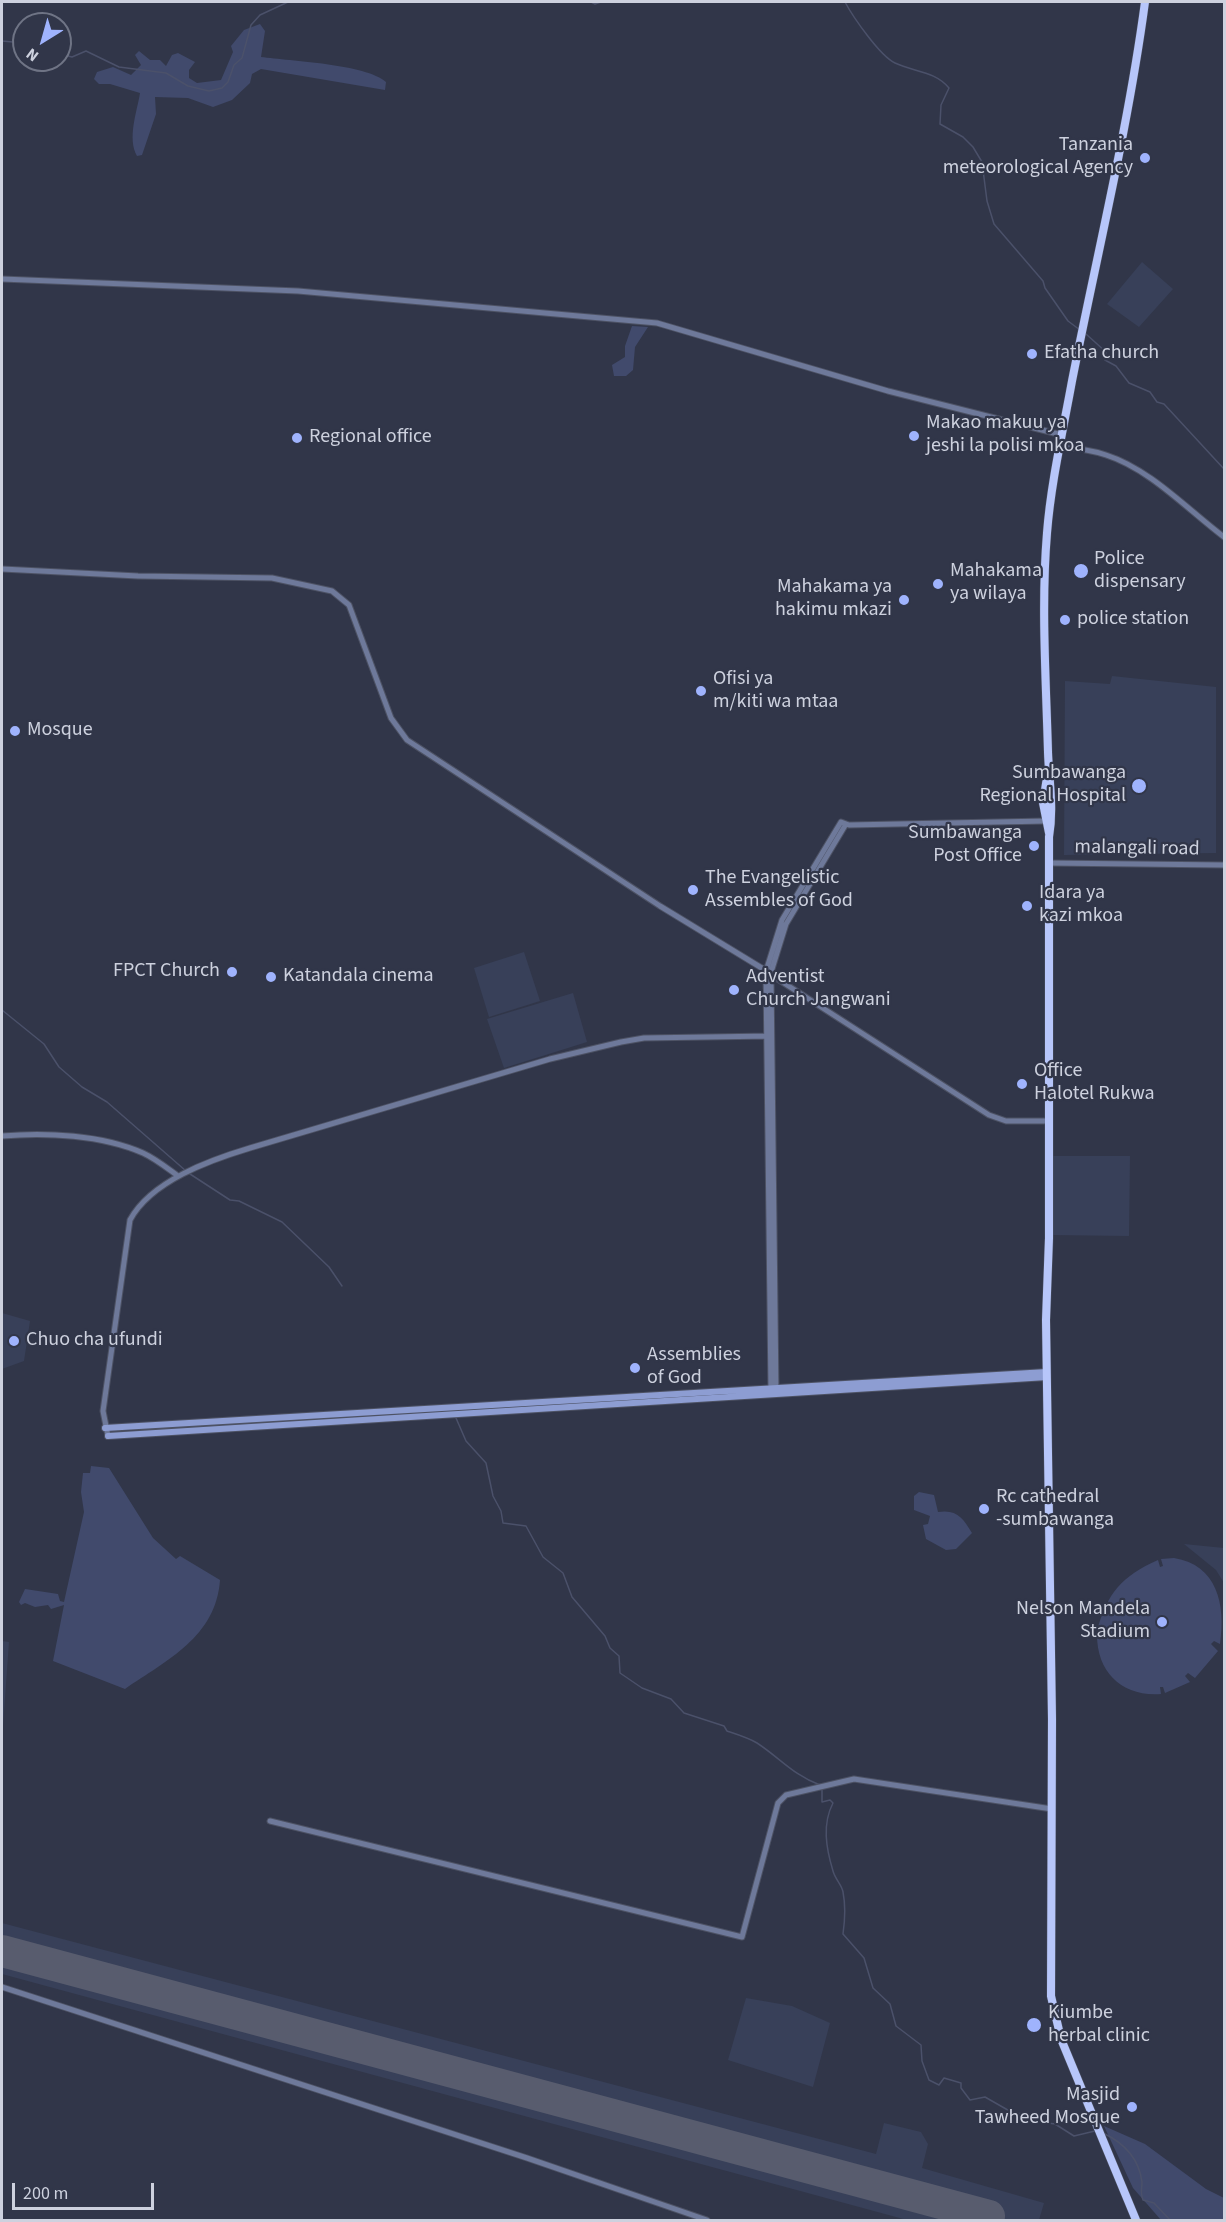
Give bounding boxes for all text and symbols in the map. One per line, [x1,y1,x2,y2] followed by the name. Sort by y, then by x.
[12,12,72,72] north arrow
[22,43,43,67] text: N
[943,134,1133,181] place label: Tanzania meteorological Agency
[1138,151,1152,165] marker: Tanzania meteorological Agency
[1044,342,1159,366] place label: Efatha church
[1025,347,1039,361] marker: Efatha church
[926,412,1084,459] place label: Makao makuu ya jeshi la polisi mkoa
[309,426,432,450] place label: Regional office
[907,429,921,443] marker: Makao makuu ya jeshi la polisi mkoa
[290,431,304,445] marker: Regional office
[1094,548,1186,595] place label: Police dispensary
[950,560,1042,607] place label: Mahakama ya wilaya
[1072,562,1090,580] marker: Police dispensary
[775,576,892,623] place label: Mahakama ya hakimu mkazi
[931,577,945,591] marker: Mahakama ya wilaya
[897,593,911,607] marker: Mahakama ya hakimu mkazi
[1077,608,1189,632] place label: police station
[1058,613,1072,627] marker: police station
[713,668,838,715] place label: Ofisi ya m/kiti wa mtaa
[694,684,708,698] marker: Ofisi ya m/kiti wa mtaa
[27,719,93,743] place label: Mosque
[8,724,22,738] marker: Mosque
[979,762,1126,809] place label: Sumbawanga Regional Hospital
[1130,777,1148,795] marker: Sumbawanga Regional Hospital
[908,822,1022,869] place label: Sumbawanga Post Office
[1074,836,1200,862] street label: malangali road
[1027,839,1041,853] marker: Sumbawanga Post Office
[705,867,853,914] place label: The Evangelistic Assembles of God
[1039,882,1123,929] place label: Idara ya kazi mkoa
[686,883,700,897] marker: The Evangelistic Assembles of God
[1020,899,1034,913] marker: Idara ya kazi mkoa
[113,960,220,984] place label: FPCT Church
[225,965,239,979] marker: FPCT Church
[283,965,434,989] place label: Katandala cinema
[746,966,891,1013] place label: Adventist Church Jangwani
[264,970,278,984] marker: Katandala cinema
[727,983,741,997] marker: Adventist Church Jangwani
[1034,1060,1155,1107] place label: Office Halotel Rukwa
[1015,1077,1029,1091] marker: Office Halotel Rukwa
[26,1329,163,1353] place label: Chuo cha ufundi
[7,1334,21,1348] marker: Chuo cha ufundi
[647,1344,741,1391] place label: Assemblies of God
[628,1361,642,1375] marker: Assemblies of God
[996,1486,1114,1533] place label: Rc cathedral -sumbawanga
[977,1502,991,1516] marker: Rc cathedral -sumbawanga
[1016,1598,1150,1645] place label: Nelson Mandela Stadium
[1155,1615,1169,1629] marker: Nelson Mandela Stadium
[1048,2002,1150,2049] place label: Kiumbe herbal clinic
[1025,2016,1043,2034] marker: Kiumbe herbal clinic
[975,2084,1120,2131] place label: Masjid Tawheed Mosque
[1125,2100,1139,2114] marker: Masjid Tawheed Mosque
[15,2171,158,2209] scale bar
[23,2181,68,2206] text: 200 m

